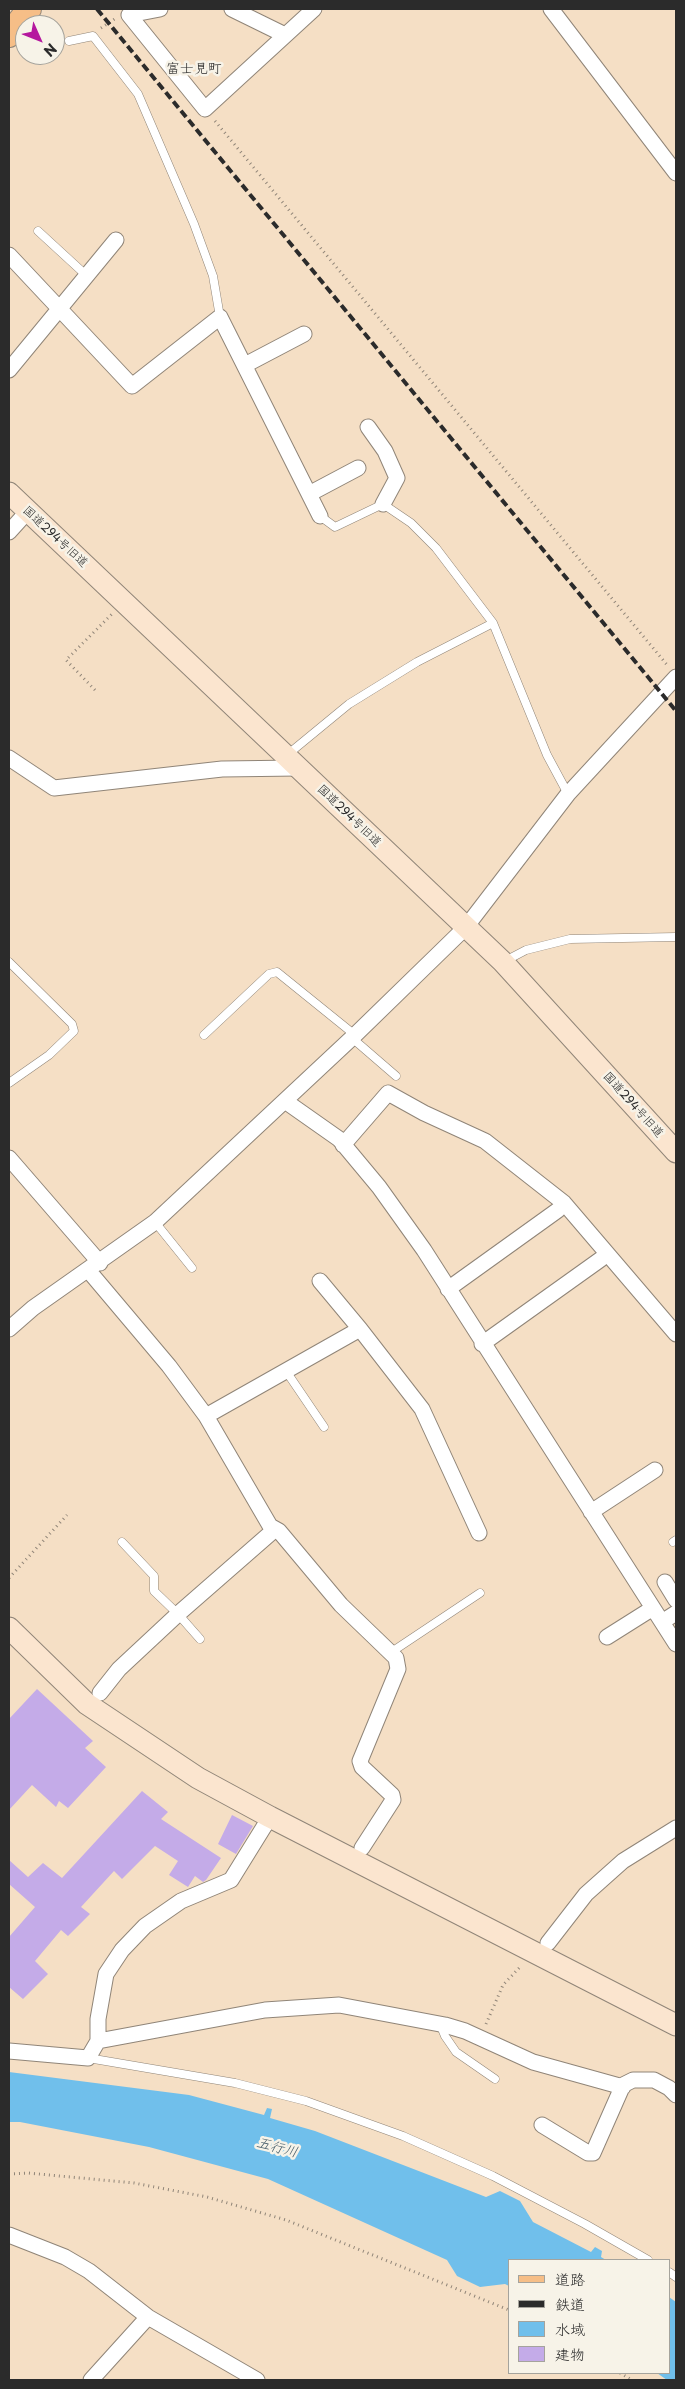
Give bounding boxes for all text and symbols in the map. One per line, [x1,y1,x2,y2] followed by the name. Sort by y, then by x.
[15,15,65,65] north arrow
[39,39,62,61] text: N
[166,61,222,77] district label: 富士見町
[20,503,90,571] street label: 国道294号旧道
[314,782,384,850] street label: 国道294号旧道
[600,1069,666,1141] street label: 国道294号旧道
[255,2134,299,2162] water label: 五行川
[508,2259,670,2374] legend
[555,2267,585,2290] text: 道路
[555,2292,585,2315] text: 鉄道
[555,2317,585,2340] text: 水域
[555,2342,585,2365] text: 建物

